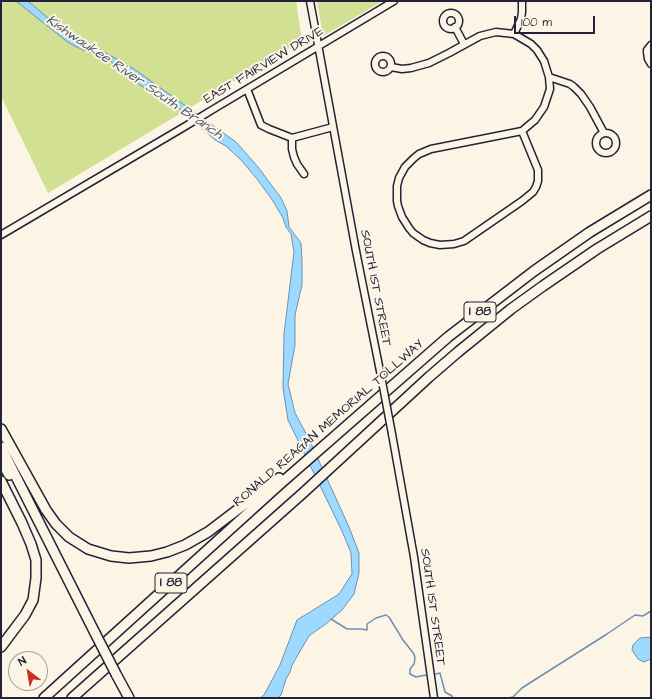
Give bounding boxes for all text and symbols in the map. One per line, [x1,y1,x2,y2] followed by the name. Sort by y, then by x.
[516,8,597,34] scale bar
[42,12,226,144] water label: Kishwaukee River South Branch
[521,14,552,31] text: 100 m
[201,24,327,108] street label: EAST FAIRVIEW DRIVE
[356,229,394,347] street label: SOUTH 1ST STREET
[464,302,496,322] road number: I 88
[231,337,427,511] street label: RONALD REAGAN MEMORIAL TOLLWAY
[416,547,448,667] street label: SOUTH 1ST STREET
[155,573,187,593] road number: I 88
[8,651,48,691] north arrow
[15,653,29,669] text: N

